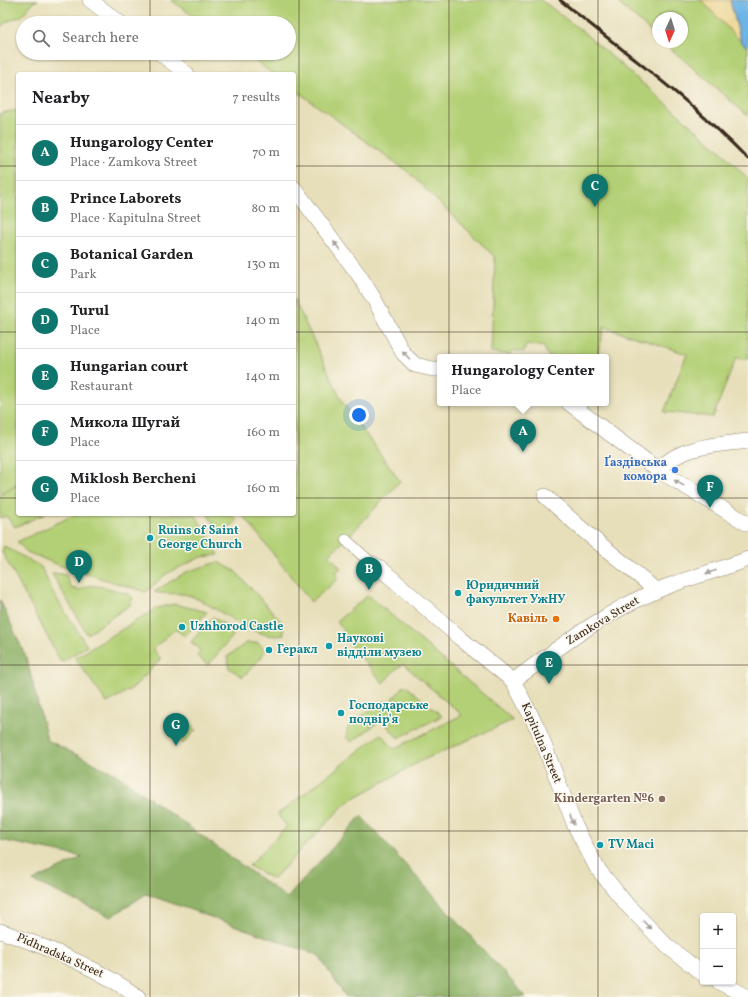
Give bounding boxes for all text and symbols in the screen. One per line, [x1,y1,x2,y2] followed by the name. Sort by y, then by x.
[652,12,688,48] north arrow
[16,16,296,60] search box
[30,27,52,49] icon: search
[62,28,139,49] text: Search here
[32,87,90,110] text: Nearby
[233,89,280,107] text: 7 results
[70,133,213,154] text: Hungarology Center
[40,144,50,162] text: A
[252,144,280,162] text: 70 m
[70,154,198,172] text: Place · Zamkova Street
[582,174,608,207] pin: C
[70,189,181,210] text: Prince Laborets
[41,200,49,218] text: B
[251,200,280,218] text: 80 m
[70,210,201,228] text: Place · Kapitulna Street
[333,240,341,251] one-way arrow
[70,245,193,266] text: Botanical Garden
[41,256,49,274] text: C
[247,256,280,274] text: 130 m
[70,266,97,284] text: Park
[70,301,109,322] text: Turul
[40,312,50,330] text: D
[246,312,280,330] text: 140 m
[70,322,100,340] text: Place
[401,350,410,361] one-way arrow
[437,354,609,406] popup
[70,357,188,378] text: Hungarian court
[451,361,595,382] text: Hungarology Center
[41,368,49,386] text: E
[246,368,280,386] text: 140 m
[70,378,133,396] text: Restaurant
[451,382,481,400] text: Place
[349,405,369,425] your location
[70,413,180,434] text: Микола Шугай
[510,419,536,452] pin: A
[41,424,49,442] text: F
[246,424,280,442] text: 160 m
[70,434,100,452] text: Place
[604,455,667,485] place label: Ґаздівська комора
[670,465,680,475] marker: Ґаздівська комора
[70,469,196,490] text: Miklosh Bercheni
[697,475,723,508] pin: F
[673,479,685,486] one-way arrow
[40,480,50,498] text: G
[246,480,280,498] text: 160 m
[70,490,100,508] text: Place
[158,523,242,553] place label: Ruins of Saint George Church
[145,533,155,543] marker: Ruins of Saint George Church
[66,550,92,583] pin: D
[356,557,382,590] pin: B
[705,569,717,575] one-way arrow
[466,578,565,608] place label: Юридичний факультет УжНУ
[453,588,463,598] marker: Юридичний факультет УжНУ
[563,593,643,649] street label: Zamkova Street
[508,611,548,627] place label: Кавіль
[551,614,561,624] marker: Кавіль
[190,619,283,635] place label: Uzhhorod Castle
[177,622,187,632] marker: Uzhhorod Castle
[337,631,422,661] place label: Наукові відділи музею
[324,641,334,651] marker: Наукові відділи музею
[277,642,317,658] place label: Геракл
[264,645,274,655] marker: Геракл
[536,651,562,684] pin: E
[349,698,429,728] place label: Господарське подвір'я
[517,700,565,786] street label: Kapitulna Street
[336,708,346,718] marker: Господарське подвір'я
[163,713,189,746] pin: G
[554,791,654,807] place label: Kindergarten №6
[657,794,667,804] marker: Kindergarten №6
[570,814,576,826] one-way arrow
[608,837,654,853] place label: TV Maci
[595,840,605,850] marker: TV Maci
[700,913,736,985] map controls
[700,913,736,949] button: +
[642,920,652,930] one-way arrow
[14,930,106,982] street label: Pidhradska Street
[700,949,736,985] button: −

